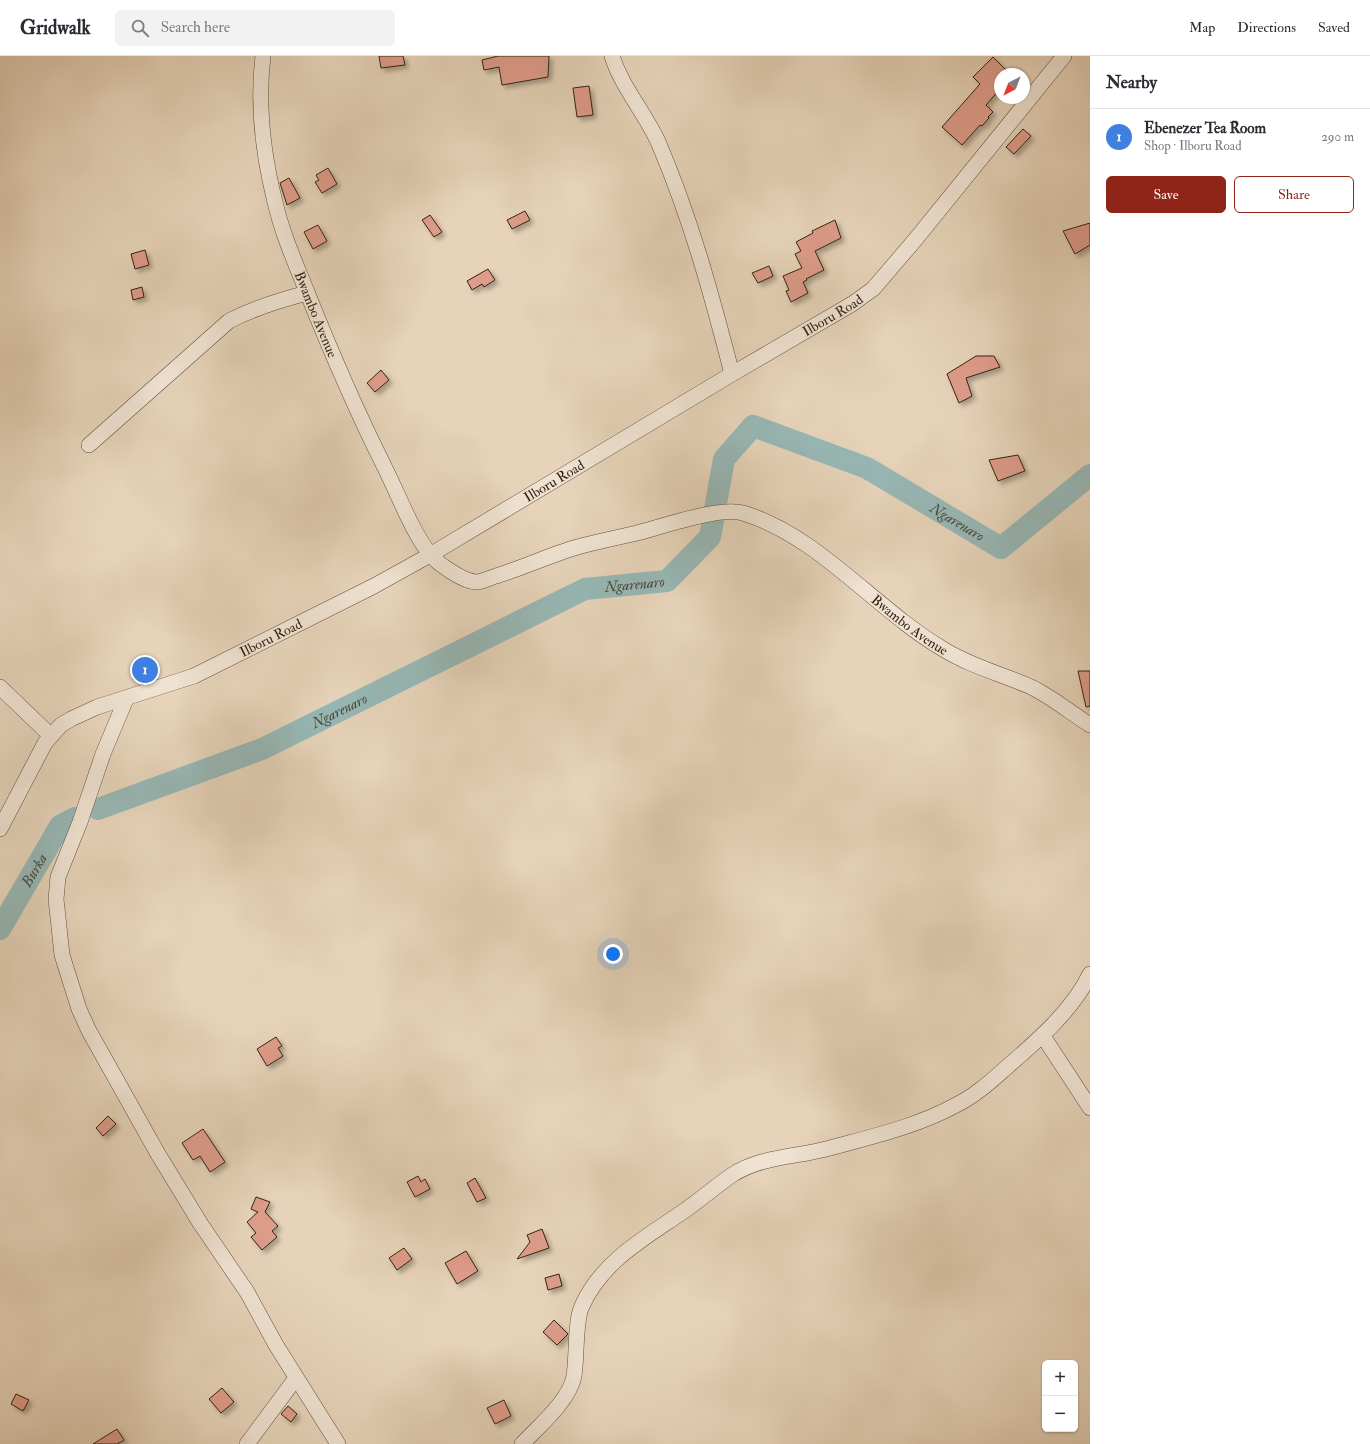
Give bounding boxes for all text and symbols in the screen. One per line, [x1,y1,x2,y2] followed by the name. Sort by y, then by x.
[115,10,395,46] search box
[20,16,91,40] text: Gridwalk
[129,17,151,39] icon: search
[161,18,230,37] text: Search here
[1189,19,1215,36] text: Map
[1237,19,1296,36] text: Directions
[1318,19,1350,36] text: Saved
[994,68,1030,104] north arrow
[1106,72,1157,93] text: Nearby
[1144,119,1266,138] text: Ebenezer Tea Room
[1117,129,1121,145] text: 1
[1321,129,1354,145] text: 290 m
[1144,138,1242,154] text: Shop · Ilboru Road
[1106,176,1226,213] button: Save
[1234,176,1354,213] button: Share
[290,269,341,360] street label: Bwambo Avenue
[799,291,866,340] street label: Ilboru Road
[521,456,588,506] street label: Ilboru Road
[926,498,988,546] water label: Ngarenaro
[603,572,666,597] water label: Ngarenaro
[868,591,951,659] street label: Bwambo Avenue
[237,615,305,661] street label: Ilboru Road
[132,655,158,685] pin: 1
[308,689,371,733] water label: Ngarenaro
[17,850,52,892] water label: Burka
[603,944,623,964] your location
[1042,1360,1078,1432] map controls
[1042,1360,1078,1396] button: +
[1042,1396,1078,1432] button: −

